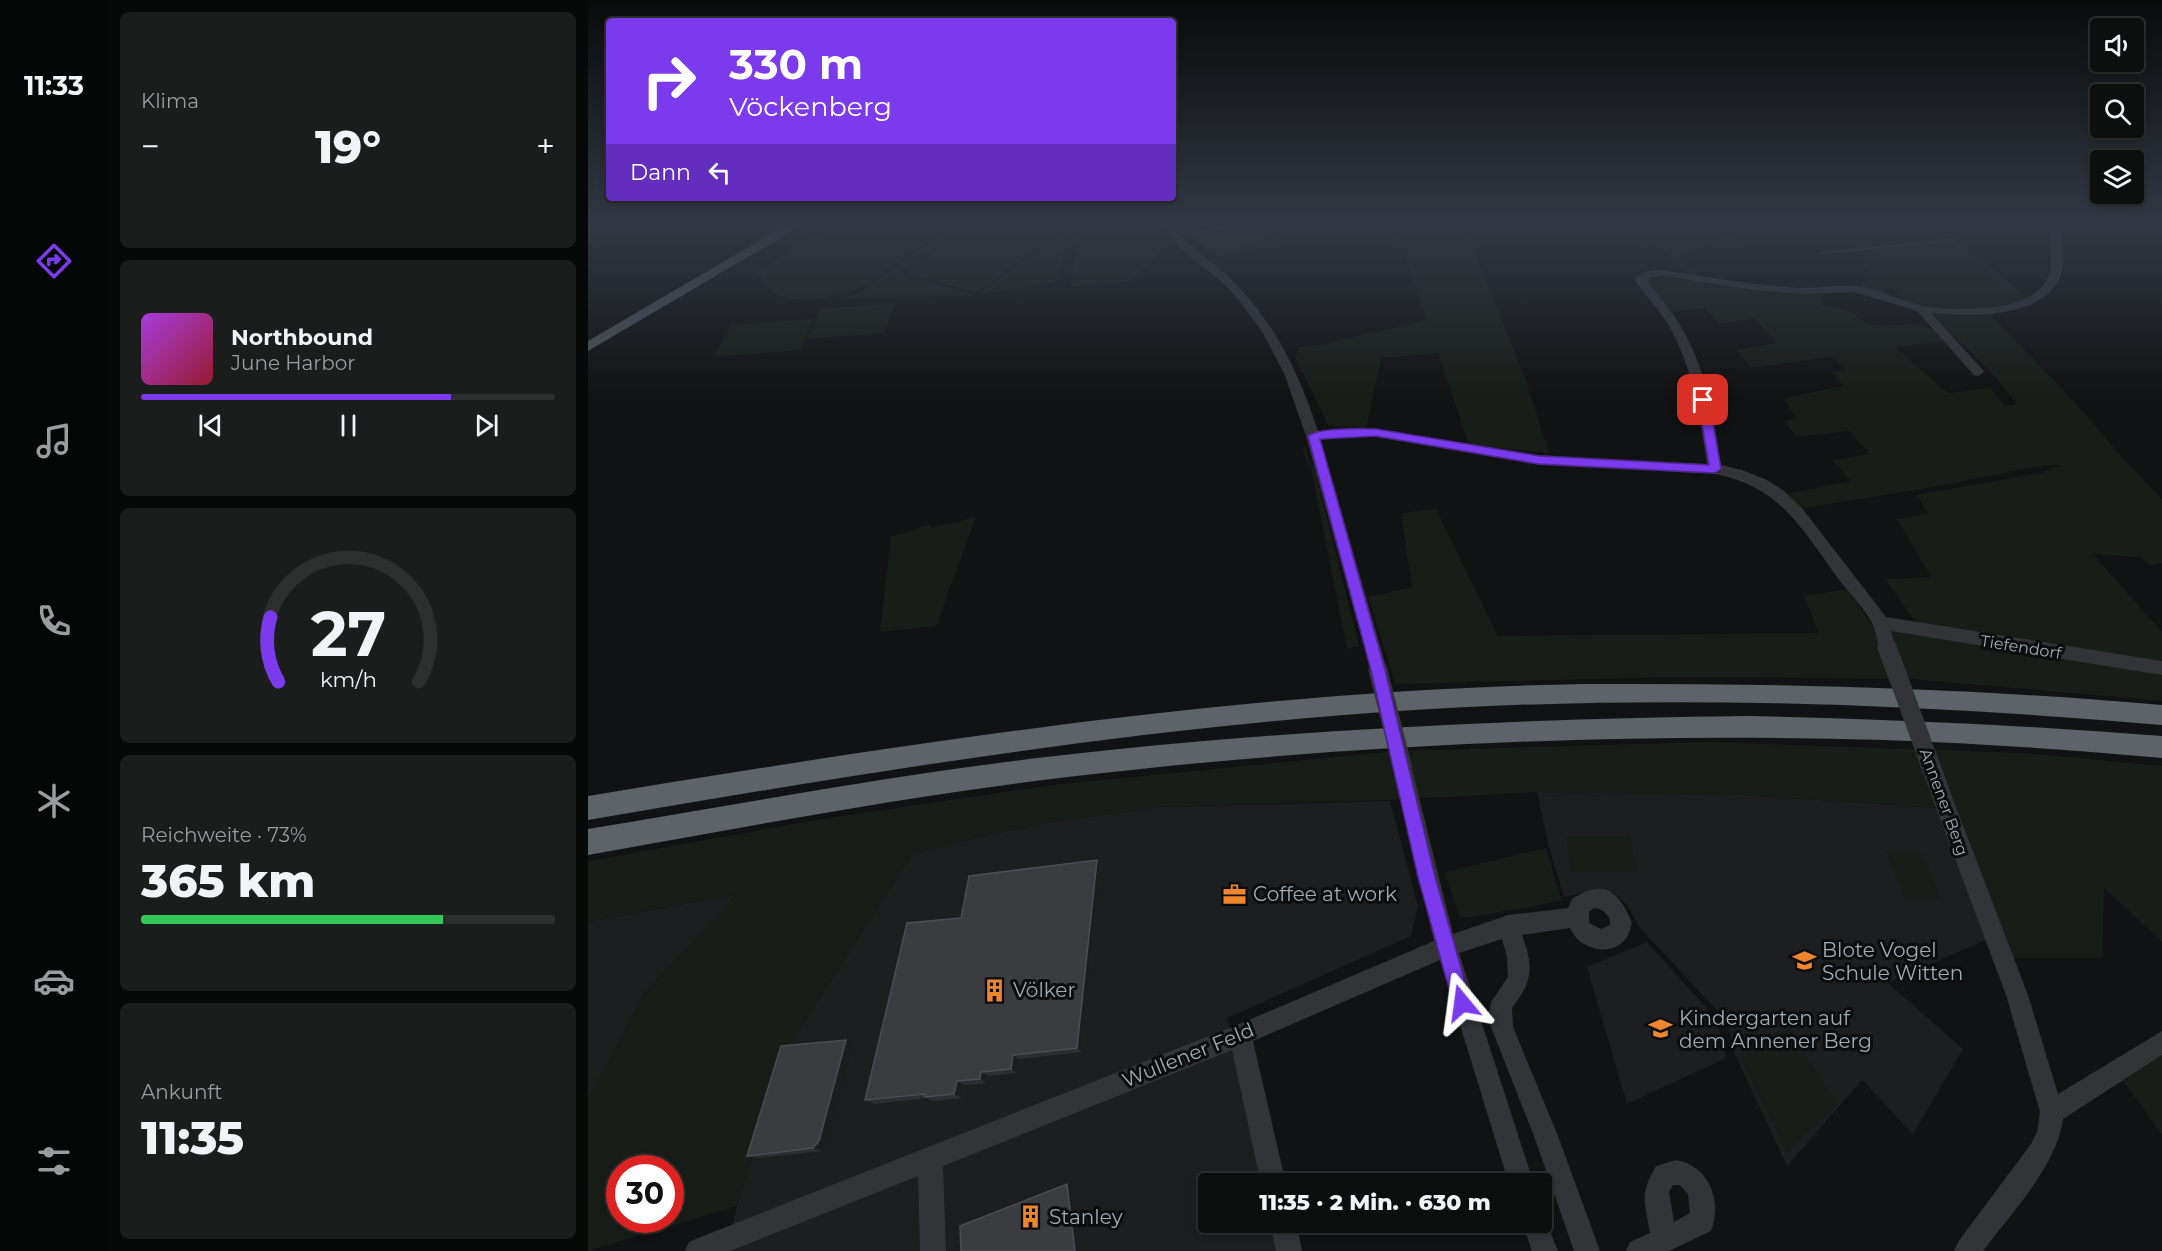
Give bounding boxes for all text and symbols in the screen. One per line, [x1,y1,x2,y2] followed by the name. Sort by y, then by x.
[2090,18,2144,204] map controls
[2090,18,2144,72] button: sound
[729,38,863,90] text: 330 m
[630,42,708,120] icon: right
[24,69,84,102] text: 11:33
[2090,84,2144,138] button: search
[141,89,199,113] text: Klima
[729,90,892,123] text: Vöckenberg
[315,119,381,174] text: 19°
[141,126,160,166] text: −
[536,126,555,166] text: +
[2090,150,2144,204] button: layers
[703,156,736,189] icon: left
[630,159,691,186] text: Dann
[33,240,75,282] icon: directions
[231,324,373,351] text: Northbound
[231,351,355,375] text: June Harbor
[1677,374,1728,425] pin
[1686,383,1719,416] icon: arrive
[194,409,227,442] icon: previous
[332,409,365,442] icon: pause
[470,409,503,442] icon: next
[33,420,75,462] icon: music
[310,597,386,673] text: 27
[33,600,75,642] icon: phone
[1979,631,2063,663] street label: Tiefendorf
[319,667,377,693] text: km/h
[1916,746,1972,858] street label: Annener Berg
[33,780,75,822] icon: climate
[141,823,307,847] text: Reichweite · 73%
[141,853,315,908] text: 365 km
[1222,881,1248,907] office icon: Coffee at work
[1253,882,1397,906] place label: Coffee at work
[1822,938,1963,985] place label: Blote Vogel Schule Witten
[1791,948,1817,974] school or university icon: Blote Vogel Schule Witten
[33,960,75,1002] icon: car
[1430,971,1494,1035] position arrow
[982,977,1008,1003] building icon: Völker
[1013,978,1075,1002] place label: Völker
[1679,1006,1872,1053] place label: Kindergarten auf dem Annener Berg
[1648,1016,1674,1042] school or university icon: Kindergarten auf dem Annener Berg
[1119,1018,1257,1092] street label: Wullener Feld
[141,1080,222,1104] text: Ankunft
[141,1110,244,1165] text: 11:35
[33,1140,75,1182] icon: filters
[606,1155,684,1233] speed limit sign: 30
[1259,1189,1491,1216] text: 11:35 · 2 Min. · 630 m
[1018,1204,1044,1230] building icon: Stanley
[1049,1205,1123,1229] place label: Stanley

